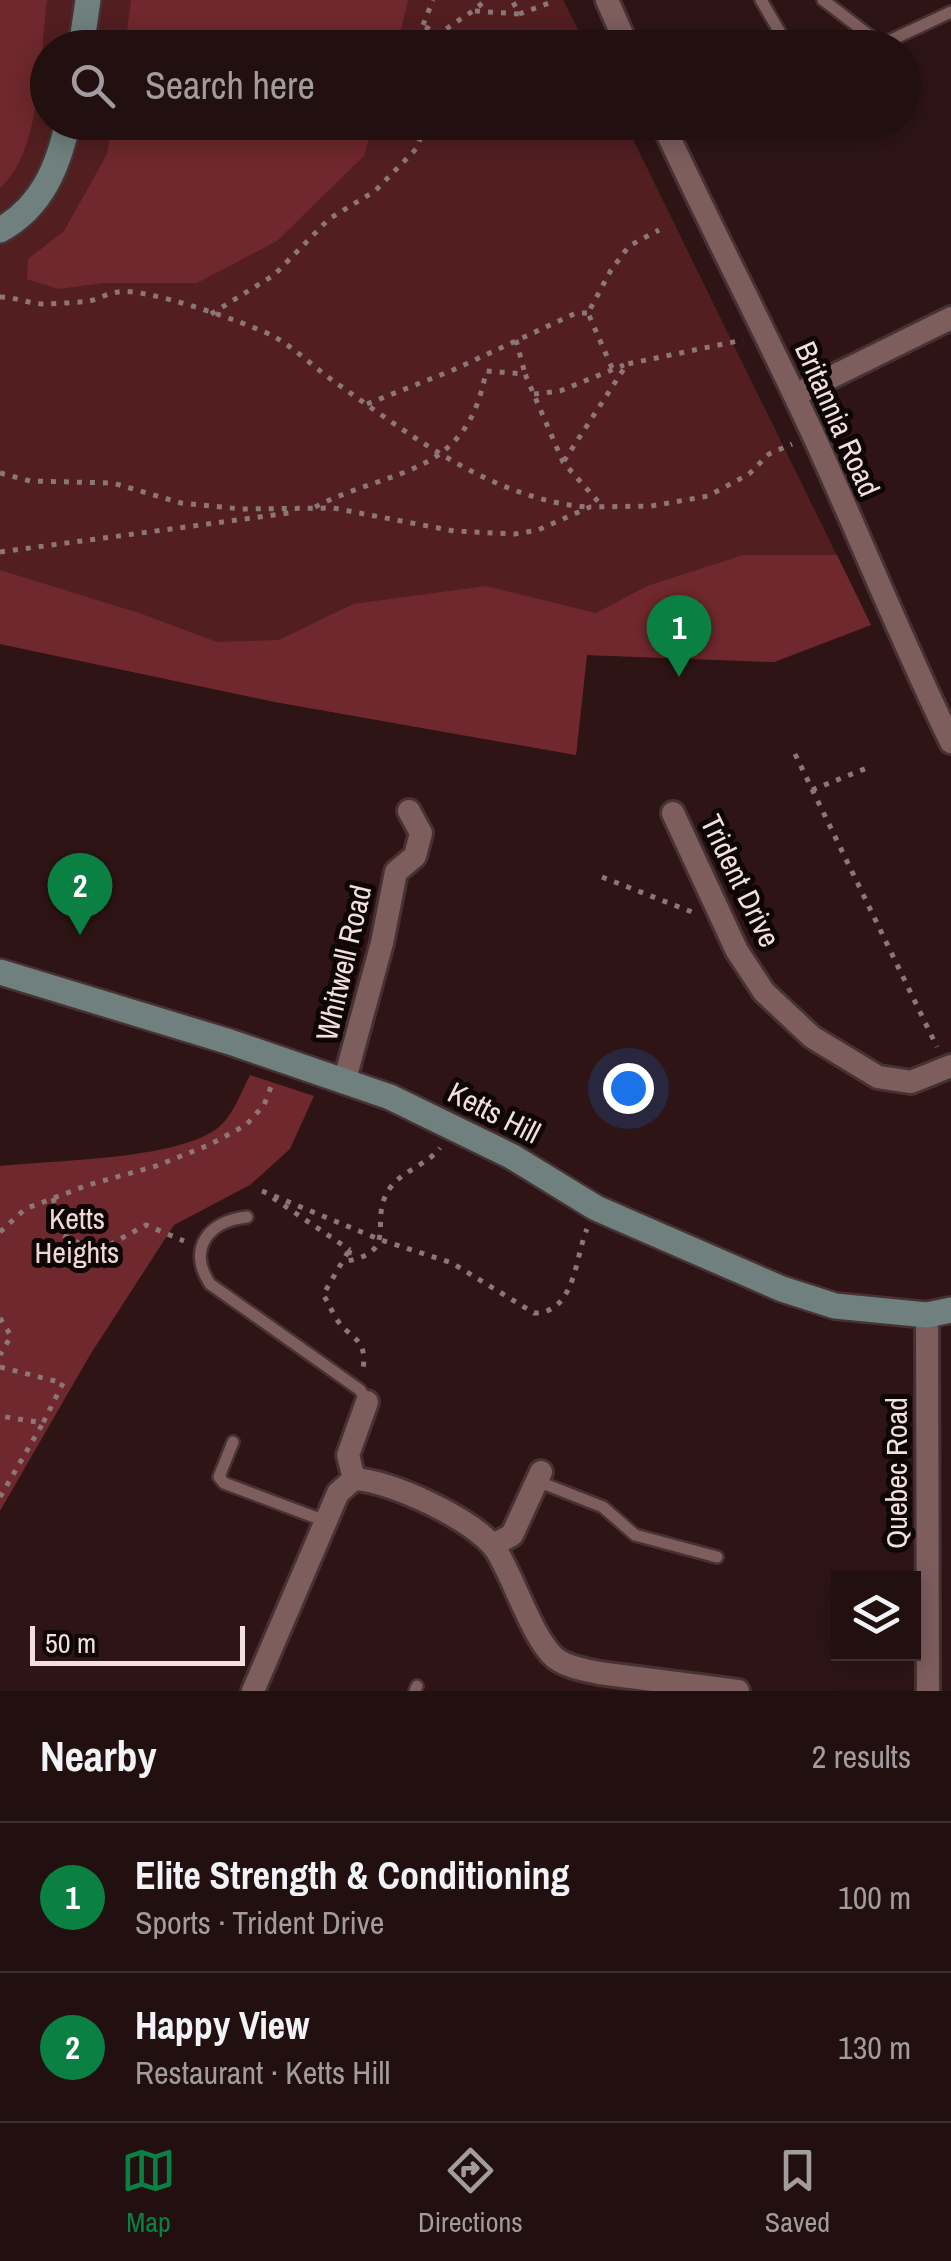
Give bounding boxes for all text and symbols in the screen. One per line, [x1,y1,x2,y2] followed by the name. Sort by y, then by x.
[30,30,921,140] search box
[65,58,120,113] icon: search
[145,60,315,111] text: Search here
[786,335,890,502] street label: Britannia Road
[646,594,712,677] pin: 1
[692,808,790,953] street label: Trident Drive
[48,852,112,935] pin: 2
[306,881,380,1045] street label: Whitwell Road
[603,1063,654,1114] your location
[442,1072,547,1152] street label: Ketts Hill
[35,1198,119,1272] park label: Ketts Heights
[876,1397,916,1549] street label: Quebec Road
[831,1571,921,1661] map controls
[831,1571,921,1661] button: layers
[30,1621,245,1666] scale bar
[45,1624,96,1662] text: 50 m
[40,1728,157,1784] text: Nearby
[812,1735,911,1778] text: 2 results
[135,1850,570,1901] text: Elite Strength & Conditioning
[65,1876,80,1919] text: 1
[838,1876,911,1919] text: 100 m
[135,1901,384,1944] text: Sports · Trident Drive
[135,2000,309,2051] text: Happy View
[65,2026,80,2069] text: 2
[838,2026,911,2069] text: 130 m
[135,2051,390,2094] text: Restaurant · Ketts Hill
[121,2143,176,2241] tab: Map
[418,2143,523,2241] tab: Directions
[765,2143,830,2241] tab: Saved

